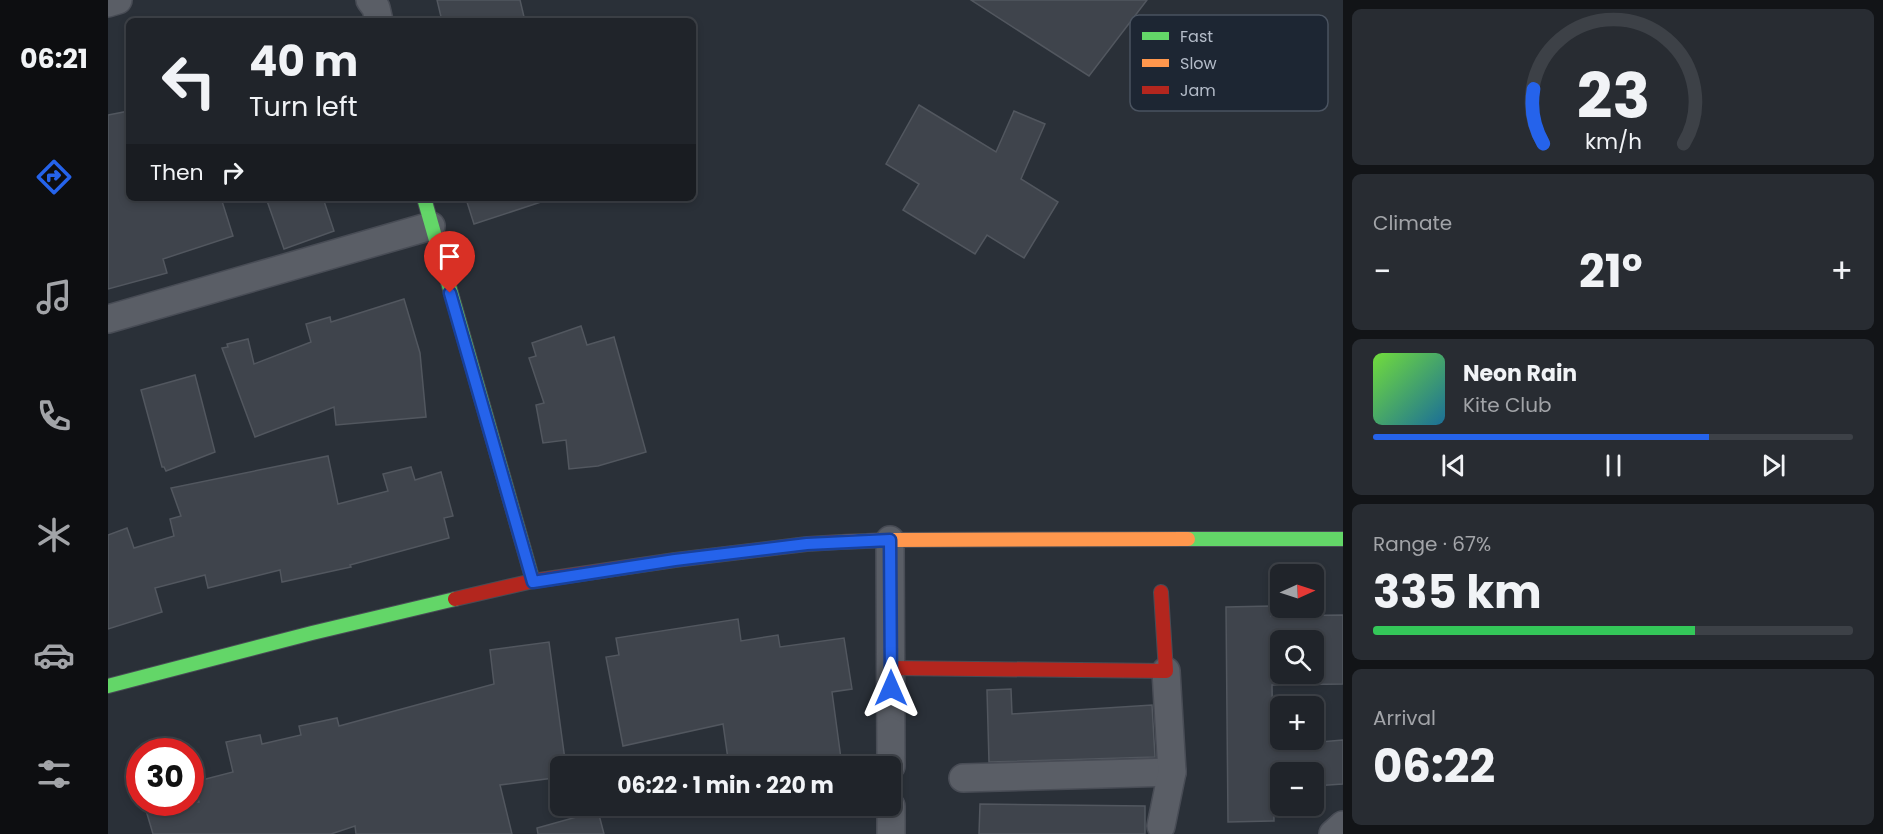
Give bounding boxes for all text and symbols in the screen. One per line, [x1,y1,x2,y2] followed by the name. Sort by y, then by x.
[1130,15,1328,111] legend
[1180,25,1213,48] text: Fast
[249,32,358,91] text: 40 m
[20,40,88,77] text: 06:21
[150,42,228,120] icon: left
[1180,52,1217,75] text: Slow
[1576,52,1650,140] text: 23
[1180,79,1216,102] text: Jam
[249,88,358,125] text: Turn left
[1584,126,1642,157] text: km/h
[33,156,75,198] icon: directions
[216,156,249,189] icon: right
[150,157,204,188] text: Then
[1373,209,1452,237] text: Climate
[424,231,475,293] pin
[433,240,466,273] icon: arrive
[1579,240,1643,303] text: 21°
[1373,248,1391,295] text: −
[1830,248,1853,295] text: +
[33,276,75,318] icon: music
[1463,358,1577,389] text: Neon Rain
[1463,391,1552,419] text: Kite Club
[33,395,75,437] icon: phone
[1437,449,1470,482] icon: previous
[1597,449,1630,482] icon: pause
[1757,449,1790,482] icon: next
[33,514,75,556] icon: climate
[1373,530,1491,558] text: Range · 67%
[1373,561,1542,624] text: 335 km
[1270,564,1324,618] north arrow
[1270,564,1324,816] map controls
[1270,630,1324,684] button: search
[33,634,75,676] icon: car
[859,656,923,720] position arrow
[1270,696,1324,750] button: +
[1373,704,1436,732] text: Arrival
[1373,735,1495,798] text: 06:22
[126,738,204,816] speed limit sign: 30
[33,753,75,795] icon: filters
[1270,762,1324,816] button: −
[617,770,834,801] text: 06:22 · 1 min · 220 m

